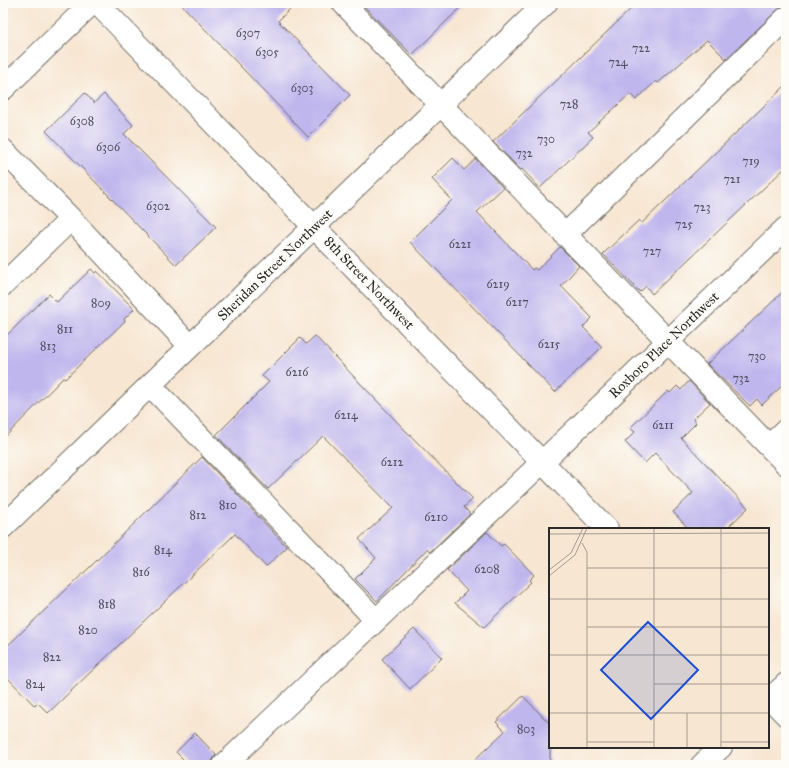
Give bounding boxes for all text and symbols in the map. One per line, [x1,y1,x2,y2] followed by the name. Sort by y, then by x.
[236,26,260,40] house number: 6307
[632,41,650,55] house number: 722
[255,45,279,59] house number: 6305
[608,55,628,69] house number: 724
[291,81,314,95] house number: 6303
[560,97,578,111] house number: 728
[70,114,94,128] house number: 6308
[537,132,555,146] house number: 730
[96,140,121,154] house number: 6306
[515,146,533,160] house number: 732
[742,154,760,168] house number: 719
[723,172,741,186] house number: 721
[146,199,170,213] house number: 6302
[693,200,711,214] house number: 723
[214,206,336,324] street label: Sheridan Street Northwest
[675,217,693,231] house number: 725
[320,233,418,333] street label: 8th Street Northwest
[449,237,472,251] house number: 6221
[643,244,661,258] house number: 727
[486,277,510,291] house number: 6219
[605,288,723,402] street label: Roxboro Place Northwest
[505,295,529,309] house number: 6217
[91,296,111,310] house number: 809
[57,322,73,336] house number: 811
[538,337,561,351] house number: 6215
[40,339,56,353] house number: 813
[748,349,766,363] house number: 730
[286,365,309,379] house number: 6216
[732,371,750,385] house number: 732
[334,408,358,422] house number: 6214
[652,418,674,432] house number: 6211
[381,455,403,469] house number: 6212
[219,498,237,512] house number: 810
[189,508,207,522] house number: 812
[424,510,448,524] house number: 6210
[549,528,769,748] inset map
[154,543,172,557] house number: 814
[474,562,500,576] house number: 6208
[132,565,150,579] house number: 816
[98,597,116,611] house number: 818
[78,623,98,637] house number: 820
[43,650,61,664] house number: 822
[26,677,45,691] house number: 824
[517,722,535,736] house number: 803

